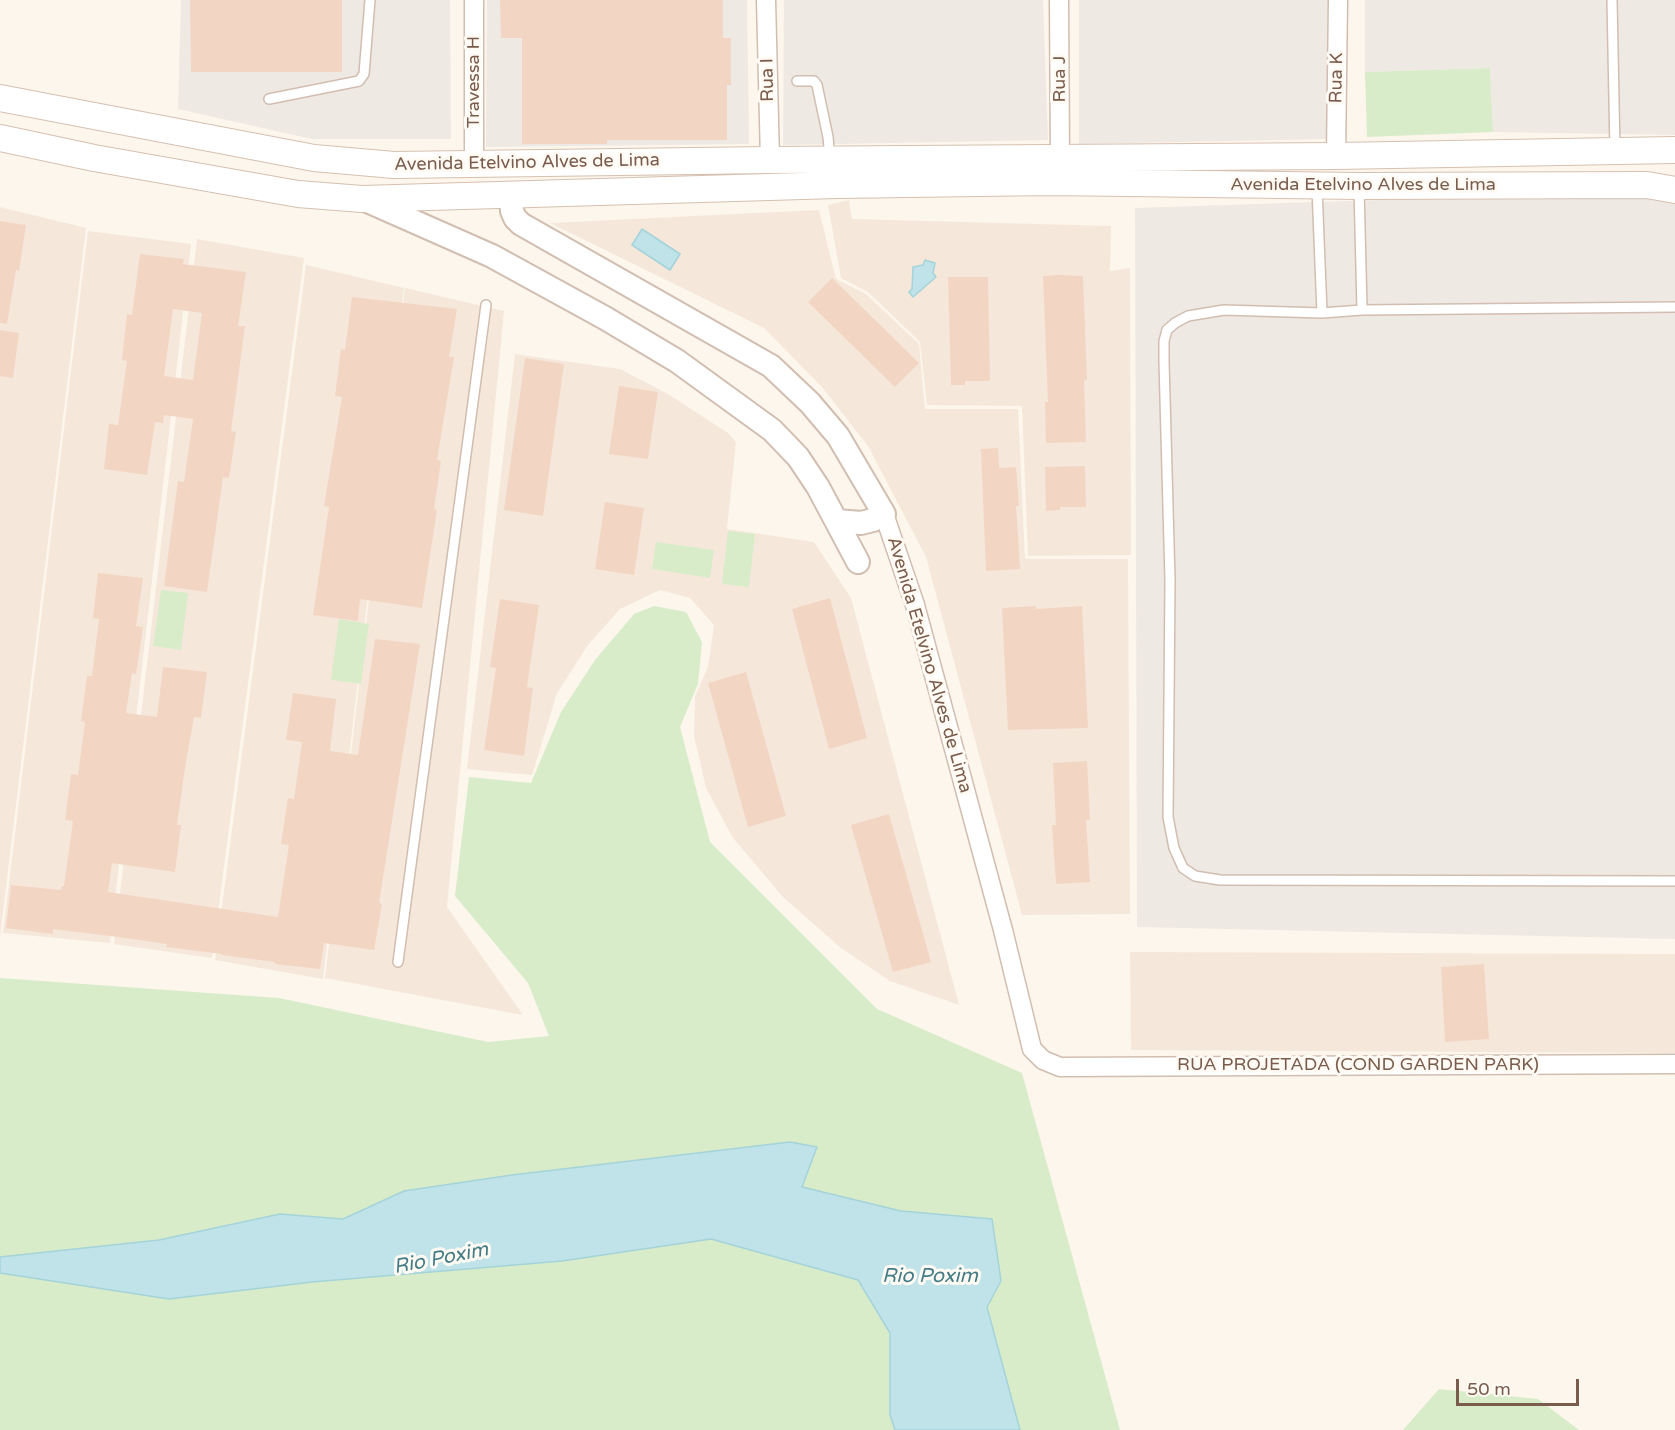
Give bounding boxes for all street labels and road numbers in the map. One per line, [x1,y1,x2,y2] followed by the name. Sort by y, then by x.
[463,36,485,128] street label: Travessa H
[1326,52,1348,104] street label: Rua K
[1049,56,1071,102] street label: Rua J
[757,58,779,102] street label: Rua I
[394,150,660,176] street label: Avenida Etelvino Alves de Lima
[1230,174,1496,196] street label: Avenida Etelvino Alves de Lima
[882,534,976,796] street label: Avenida Etelvino Alves de Lima
[1177,1054,1539,1076] street label: RUA PROJETADA (COND GARDEN PARK)

